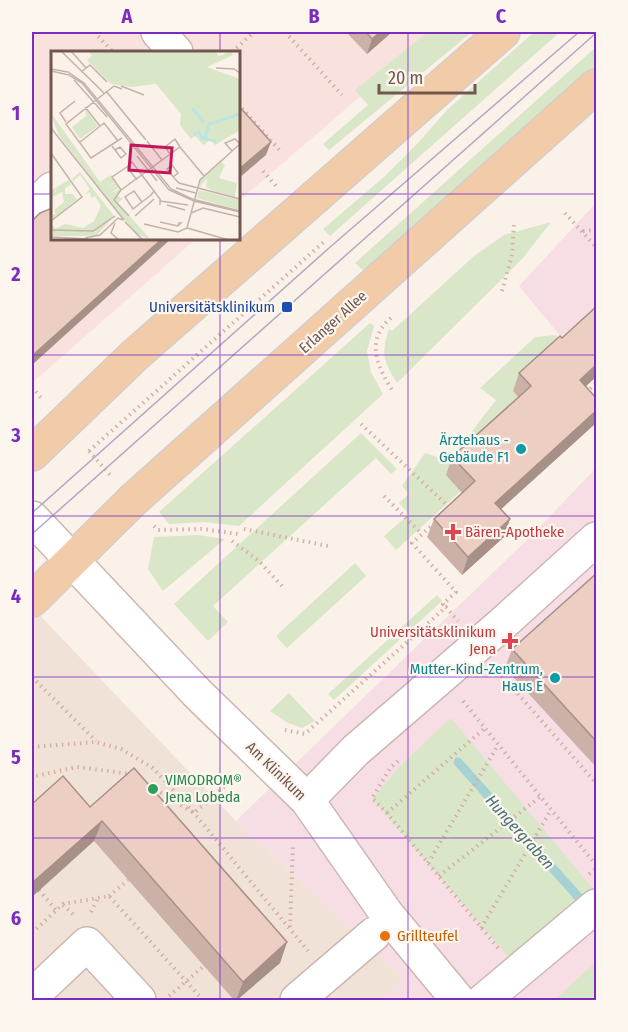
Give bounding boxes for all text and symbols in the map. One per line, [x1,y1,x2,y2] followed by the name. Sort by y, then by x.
[121,4,134,28] text: A
[308,4,320,28] text: B
[496,4,507,28] text: C
[51,51,240,240] inset map
[379,57,475,95] scale bar
[388,67,423,89] text: 20 m
[12,101,20,125] text: 1
[10,262,21,286] text: 2
[295,287,371,357] street label: Erlanger Allee
[149,298,275,316] place label: Universitätsklinikum
[280,300,294,314] marker: Universitätsklinikum
[10,423,21,447] text: 3
[439,431,509,466] place label: Ärztehaus - Gebäude F1
[514,442,528,456] marker: Ärztehaus - Gebäude F1
[465,523,564,541] place label: Bären-Apotheke
[446,525,460,539] marker: Bären-Apotheke
[11,584,21,608] text: 4
[370,623,496,658] place label: Universitätsklinikum Jena
[501,632,519,650] marker: Universitätsklinikum Jena
[410,660,543,695] place label: Mutter-Kind-Zentrum, Haus E
[548,671,562,685] marker: Mutter-Kind-Zentrum, Haus E
[242,738,310,804] street label: Am Klinikum
[11,745,21,769] text: 5
[165,771,242,806] place label: VIMODROM® Jena Lobeda
[146,782,160,796] marker: VIMODROM® Jena Lobeda
[482,791,558,873] water label: Hungergraben
[11,906,21,930] text: 6
[397,927,458,945] place label: Grillteufel
[378,929,392,943] marker: Grillteufel

